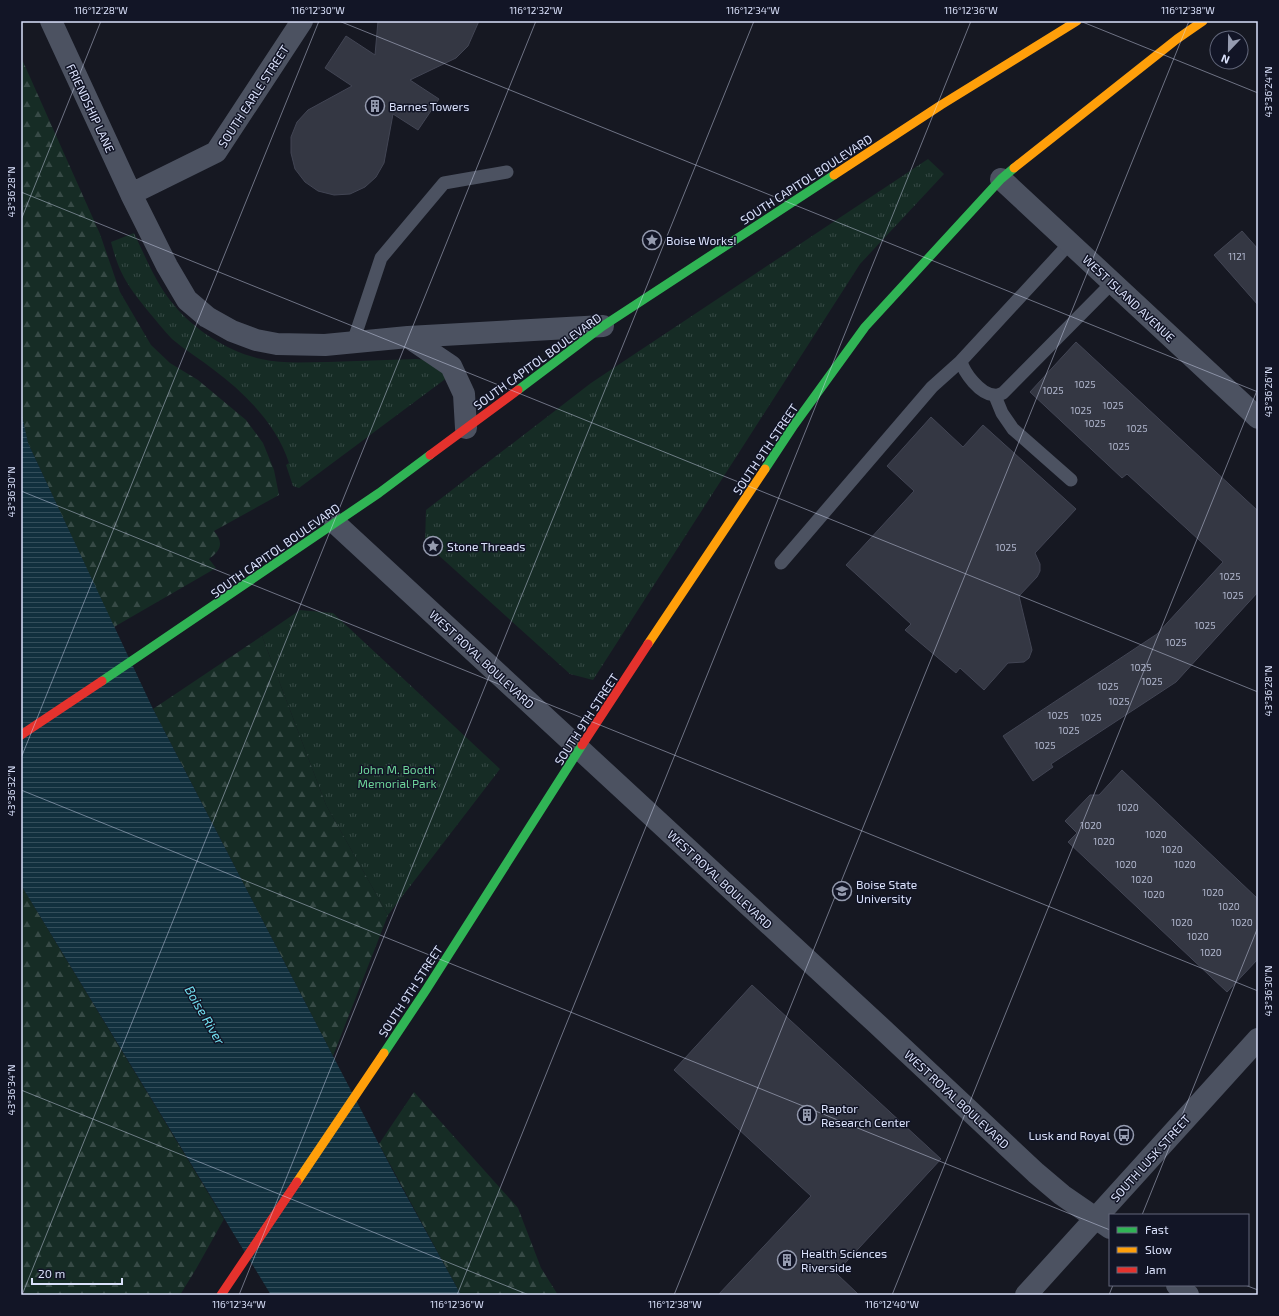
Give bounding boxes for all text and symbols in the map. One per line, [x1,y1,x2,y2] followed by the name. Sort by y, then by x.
[74,4,128,16] text: 116°12'28"W
[291,4,345,16] text: 116°12'30"W
[509,4,563,16] text: 116°12'32"W
[726,4,780,16] text: 116°12'34"W
[944,4,998,16] text: 116°12'36"W
[1161,4,1215,16] text: 116°12'38"W
[1209,30,1249,70] north arrow
[215,42,291,150] street label: SOUTH EARLE STREET
[1219,52,1231,67] text: N
[64,61,118,155] street label: FRIENDSHIP LANE
[1262,66,1274,118] text: 43°36'24"N
[364,95,386,117] building icon: Barnes Towers
[389,99,469,113] place label: Barnes Towers
[737,131,875,227] street label: SOUTH CAPITOL BOULEVARD
[5,167,17,217] text: 43°36'28"N
[641,229,663,251] place icon: Boise Works!
[666,233,737,247] place label: Boise Works!
[1228,250,1246,262] house number: 1121
[1080,252,1178,344] street label: WEST ISLAND AVENUE
[470,310,604,412] street label: SOUTH CAPITOL BOULEVARD
[1262,367,1274,417] text: 43°36'26"N
[1075,378,1096,390] house number: 1025
[1043,384,1064,396] house number: 1025
[1103,399,1124,411] house number: 1025
[729,401,801,497] street label: SOUTH 9TH STREET
[1071,404,1092,416] house number: 1025
[1085,417,1106,429] house number: 1025
[1127,422,1148,434] house number: 1025
[1109,440,1130,452] house number: 1025
[5,467,17,517] text: 43°36'30"N
[208,500,342,600] street label: SOUTH CAPITOL BOULEVARD
[422,535,444,557] place icon: Stone Threads
[447,539,525,553] place label: Stone Threads
[996,541,1017,553] house number: 1025
[1220,570,1241,582] house number: 1025
[1223,589,1244,601] house number: 1025
[427,607,537,711] street label: WEST ROYAL BOULEVARD
[1195,619,1216,631] house number: 1025
[1166,636,1187,648] house number: 1025
[1131,661,1152,673] house number: 1025
[1262,666,1274,716] text: 43°36'28"N
[551,671,621,767] street label: SOUTH 9TH STREET
[1142,675,1163,687] house number: 1025
[1098,680,1119,692] house number: 1025
[1109,695,1130,707] house number: 1025
[1048,709,1069,721] house number: 1025
[1081,711,1102,723] house number: 1025
[1059,724,1080,736] house number: 1025
[1035,739,1056,751] house number: 1025
[357,762,437,790] park label: John M. Booth Memorial Park
[5,766,17,816] text: 43°36'32"N
[1117,801,1139,813] house number: 1020
[1080,819,1102,831] house number: 1020
[665,827,775,931] street label: WEST ROYAL BOULEVARD
[1145,828,1167,840] house number: 1020
[1093,835,1115,847] house number: 1020
[1161,843,1183,855] house number: 1020
[1115,858,1137,870] house number: 1020
[1174,858,1196,870] house number: 1020
[1131,873,1153,885] house number: 1020
[856,877,917,905] place label: Boise State University
[831,880,853,902] school or university icon: Boise State University
[1202,886,1224,898] house number: 1020
[1143,888,1165,900] house number: 1020
[1218,900,1240,912] house number: 1020
[1171,916,1193,928] house number: 1020
[1231,916,1253,928] house number: 1020
[1187,930,1209,942] house number: 1020
[375,943,445,1039] street label: SOUTH 9TH STREET
[1200,946,1222,958] house number: 1020
[1262,966,1274,1016] text: 43°36'30"N
[182,983,229,1048] water label: Boise River
[902,1047,1012,1151] street label: WEST ROYAL BOULEVARD
[5,1065,17,1115] text: 43°36'34"N
[821,1101,910,1129] place label: Raptor Research Center
[796,1104,818,1126] building icon: Raptor Research Center
[1107,1112,1193,1204] street label: SOUTH LUSK STREET
[1113,1124,1135,1146] bus stop icon: Lusk and Royal
[1029,1128,1110,1142] place label: Lusk and Royal
[1109,1214,1249,1286] legend
[1145,1222,1169,1236] text: Fast
[1145,1242,1172,1256] text: Slow
[801,1246,887,1274] place label: Health Sciences Riverside
[776,1249,798,1271] building icon: Health Sciences Riverside
[32,1260,122,1286] scale bar
[1145,1262,1166,1276] text: Jam
[38,1266,65,1280] text: 20 m
[212,1298,266,1310] text: 116°12'34"W
[430,1298,484,1310] text: 116°12'36"W
[648,1298,702,1310] text: 116°12'38"W
[865,1298,920,1310] text: 116°12'40"W

